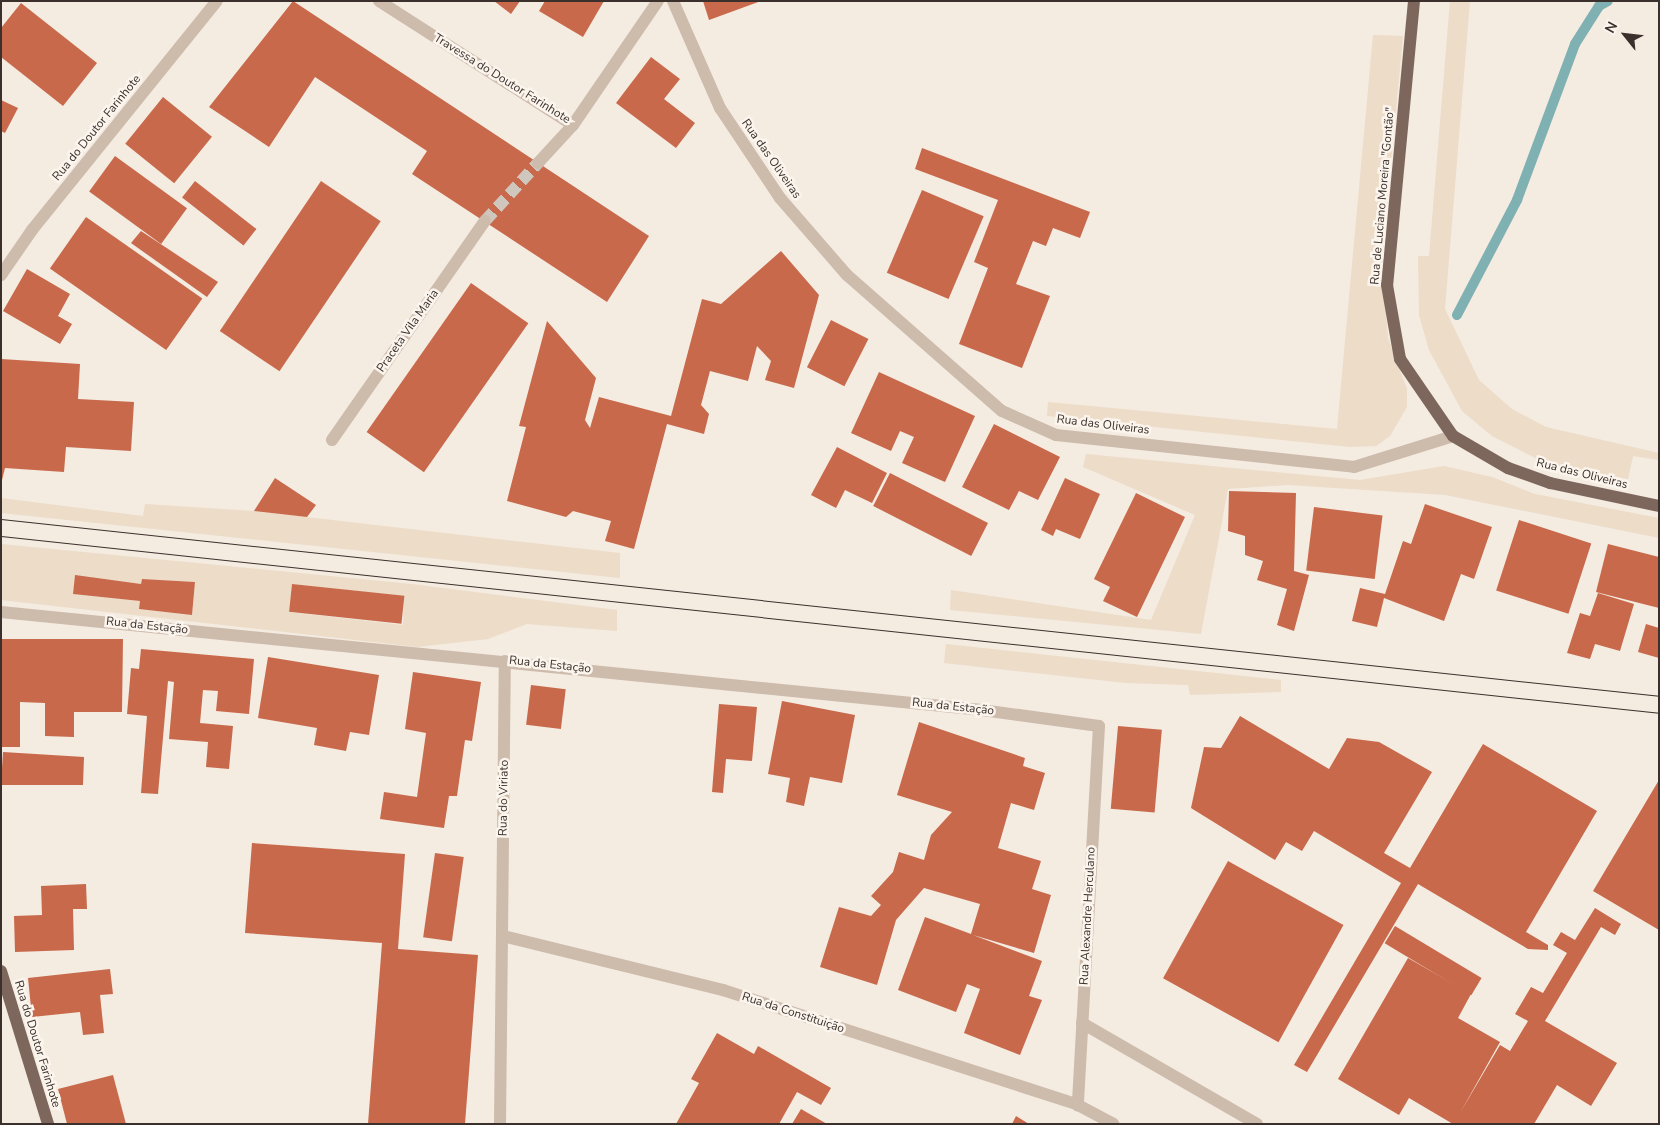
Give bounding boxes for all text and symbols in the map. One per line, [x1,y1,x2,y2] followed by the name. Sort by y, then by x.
[1600,10,1650,60] north arrow
[1601,18,1622,37] text: N
[431,31,573,127] street label: Travessa do Doutor Farinhote
[50,72,144,184] street label: Rua do Doutor Farinhote
[1368,107,1398,285] street label: Rua de Luciano Moreira "Gontão"
[738,117,804,201] street label: Rua das Oliveiras
[374,287,442,375] street label: Praceta Vila Maria
[1056,412,1150,438] street label: Rua das Oliveiras
[1535,456,1629,492] street label: Rua das Oliveiras
[105,615,189,637] street label: Rua da Estação
[508,654,592,676] street label: Rua da Estação
[911,696,995,718] street label: Rua da Estação
[496,760,512,836] street label: Rua do Viriato
[1077,847,1099,985] street label: Rua Alexandre Herculano
[11,979,63,1109] street label: Rua do Doutor Farinhote
[740,990,846,1036] street label: Rua da Constituição

